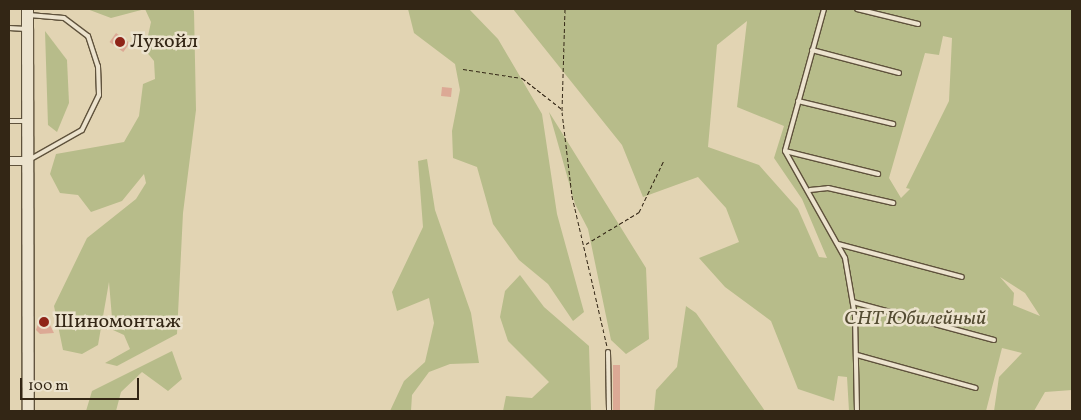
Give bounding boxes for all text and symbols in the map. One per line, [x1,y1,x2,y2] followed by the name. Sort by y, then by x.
[130,30,198,54] place label: Лукойл
[114,36,126,48] marker: Лукойл
[844,307,986,331] park label: СНТ Юбилейный
[54,310,181,334] place label: Шиномонтаж
[38,316,50,328] marker: Шиномонтаж
[22,368,141,400] scale bar
[28,376,68,397] text: 100 m

